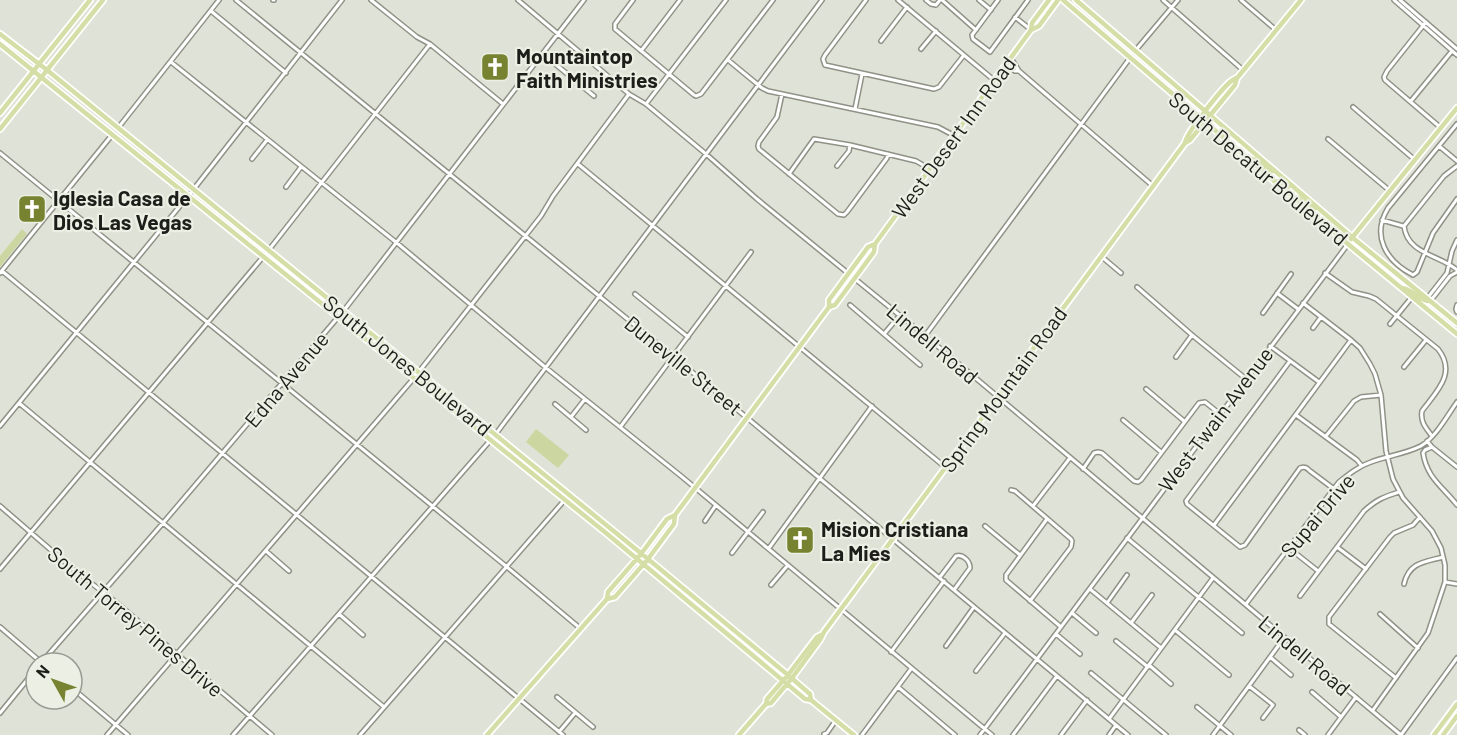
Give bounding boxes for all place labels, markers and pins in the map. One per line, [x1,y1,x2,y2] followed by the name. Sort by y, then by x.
[516,43,658,92] place label: Mountaintop Faith Ministries
[479,51,511,83] church icon: Mountaintop Faith Ministries
[53,185,192,234] place label: Iglesia Casa de Dios Las Vegas
[16,193,48,225] church icon: Iglesia Casa de Dios Las Vegas
[821,516,968,565] place label: Mision Cristiana La Mies
[784,524,816,556] church icon: Mision Cristiana La Mies

